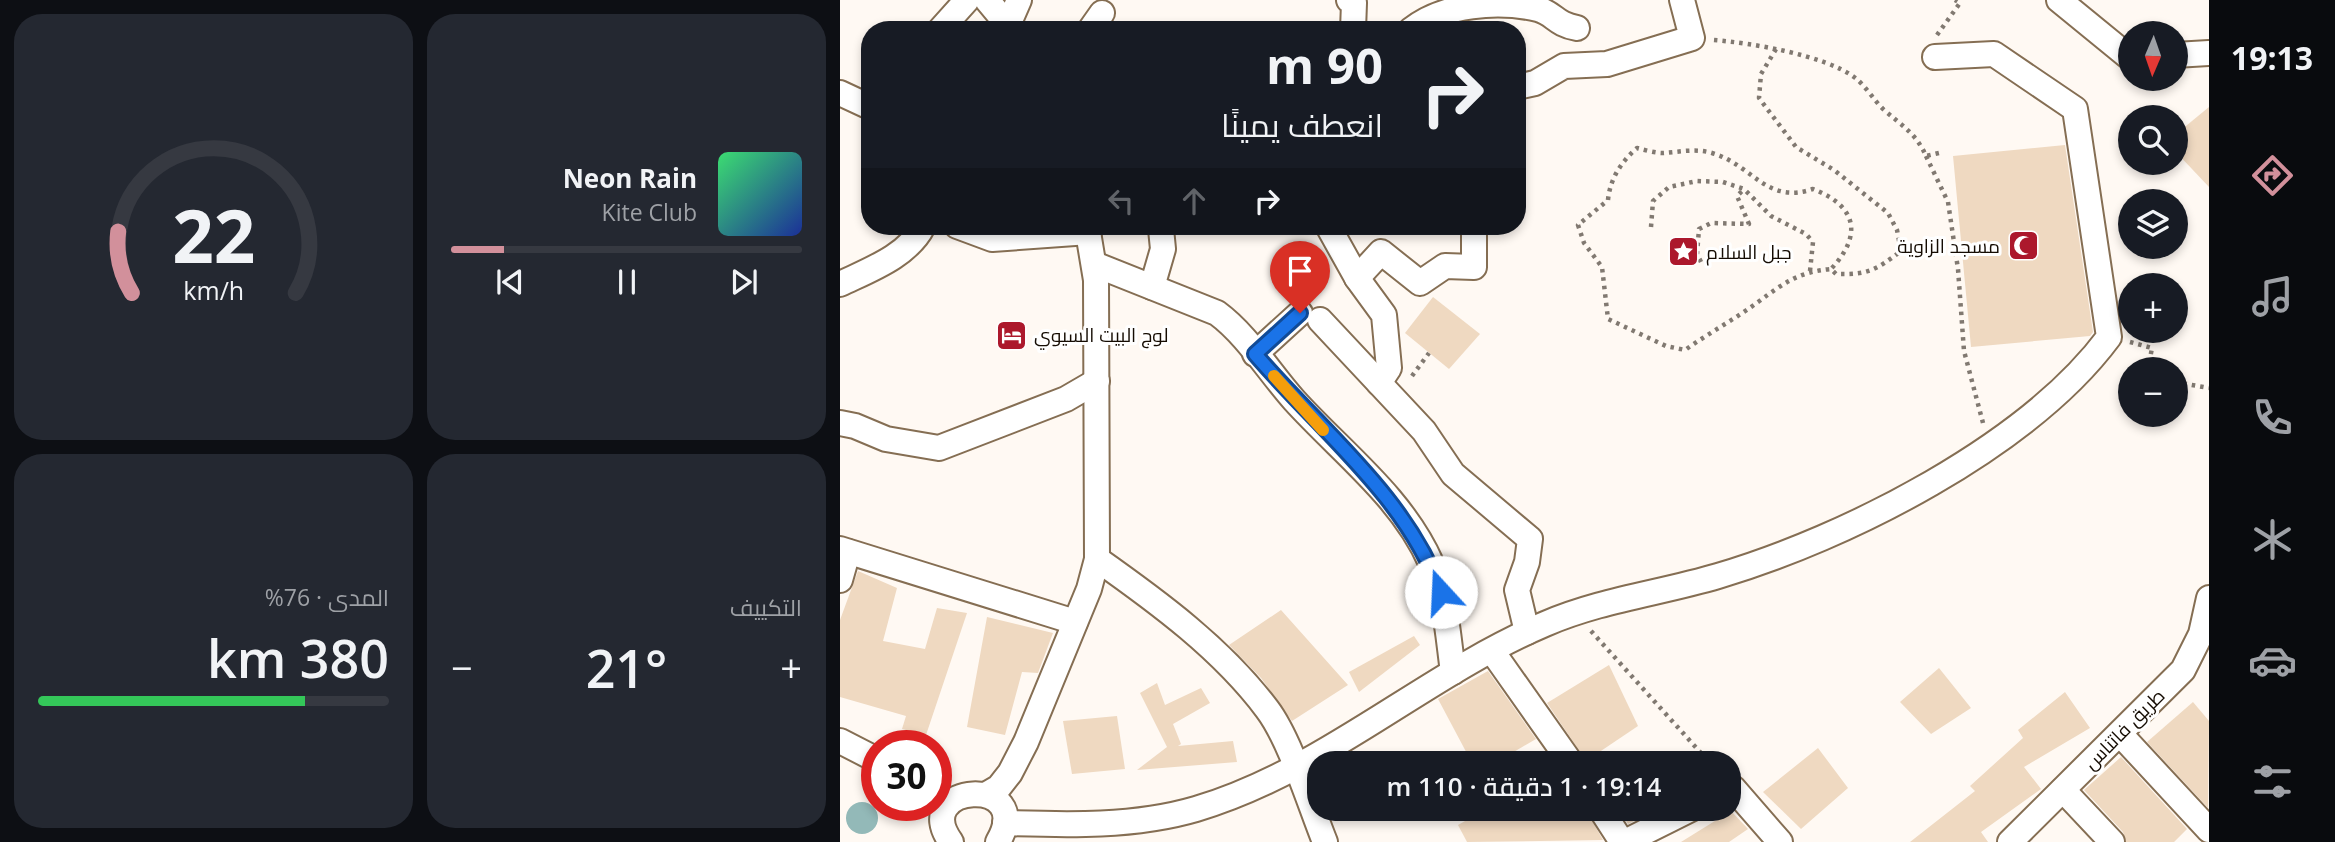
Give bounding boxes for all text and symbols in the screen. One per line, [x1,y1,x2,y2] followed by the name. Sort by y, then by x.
[2118,21,2188,91] north arrow
[2118,21,2188,427] map controls
[1266,32,1383,98] text: 90 m
[2231,36,2313,79] text: 19:13
[1407,49,1498,140] icon: right
[1221,103,1383,146] text: انعطف يمينًا
[2118,105,2188,175] button: search
[2248,151,2297,200] icon: directions
[563,160,697,196] text: Neon Rain
[1102,182,1140,220] icon: left
[1175,182,1213,220] icon: ahead
[1248,182,1286,220] icon: right
[172,185,255,284] text: 22
[2118,189,2188,259] button: layers
[602,196,697,228] text: Kite Club
[2006,229,2040,263] mosque icon: مسجد الزاوية
[1897,233,2000,259] place label: مسجد الزاوية
[1666,235,1700,269] place icon: جبل السلام
[1706,239,1792,266] place label: جبل السلام
[1270,241,1330,313] pin
[1281,252,1319,290] icon: arrive
[491,263,529,301] icon: previous
[608,263,646,301] icon: pause
[725,263,763,301] icon: next
[2248,272,2297,321] icon: music
[183,273,244,307] text: km/h
[2118,273,2188,343] button: +
[994,318,1028,352] hotel icon: لوج البيت السيوي
[1034,322,1168,350] place label: لوج البيت السيوي
[2118,357,2188,427] button: −
[2248,393,2297,442] icon: phone
[2248,515,2297,564] icon: climate
[1404,555,1478,629] position arrow
[265,581,389,613] text: المدى · 76%
[730,591,802,623] text: التكييف
[207,622,389,693] text: 380 km
[586,632,667,703] text: 21°
[2248,636,2297,685] icon: car
[451,641,473,693] text: −
[780,641,802,693] text: +
[2078,683,2170,775] street label: طريق فاتناس
[861,730,952,821] speed limit sign: 30
[2248,757,2297,806] icon: filters
[1387,768,1661,804] text: 19:14 · 1 دقيقة · 110 m

